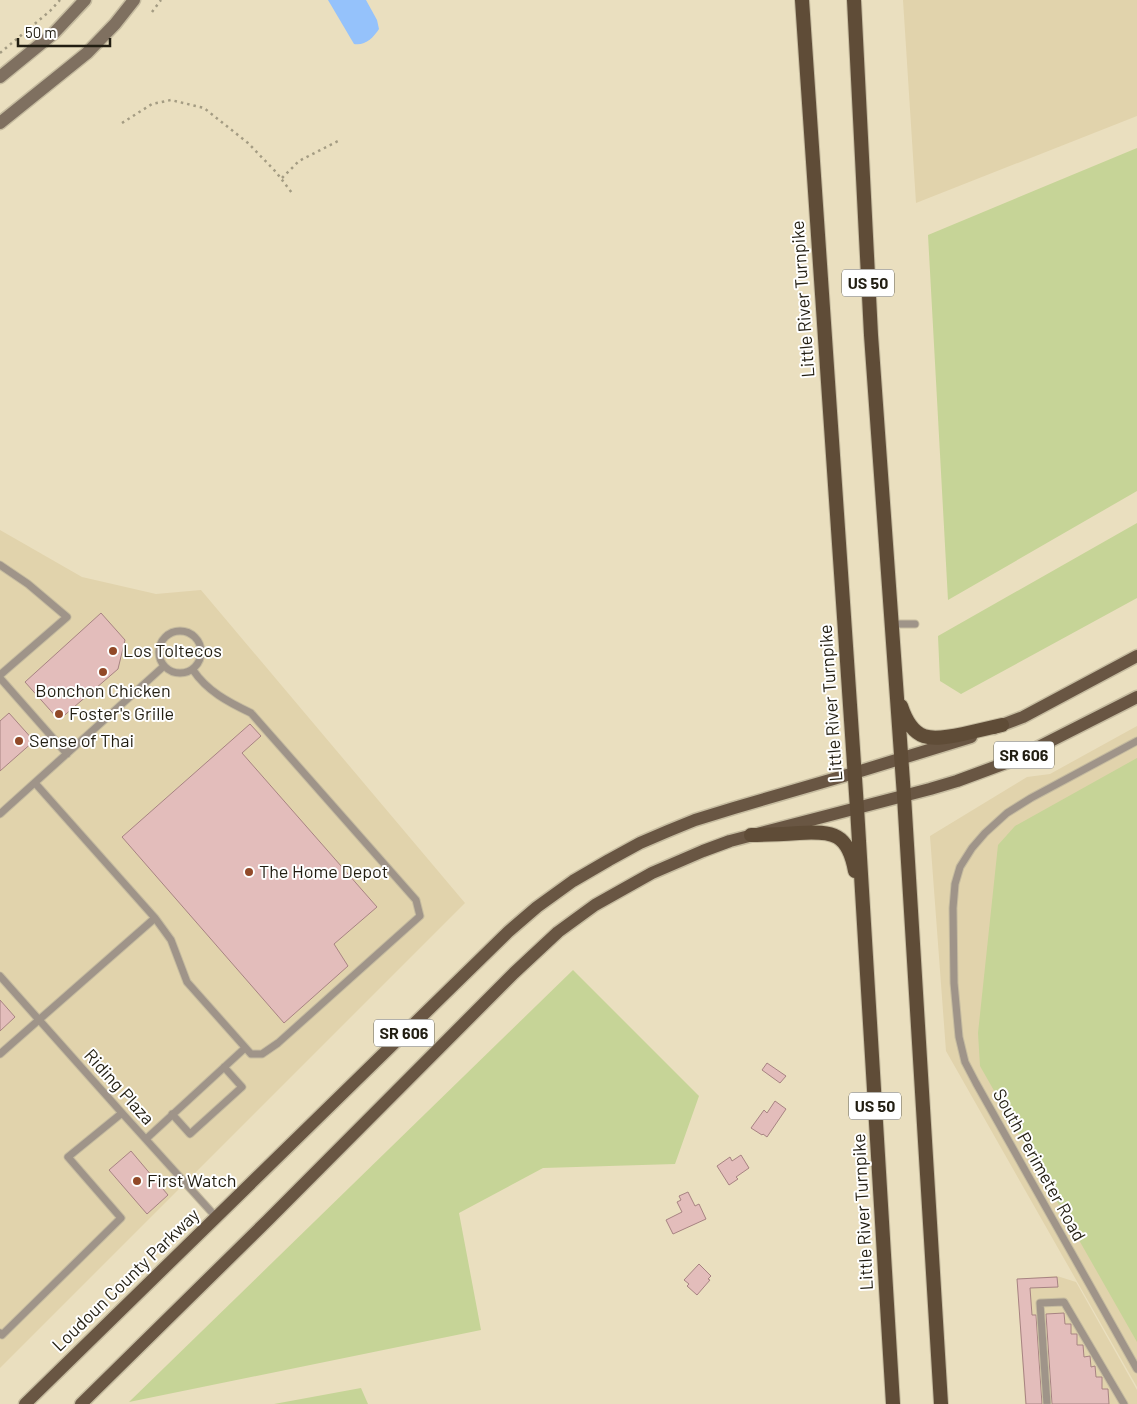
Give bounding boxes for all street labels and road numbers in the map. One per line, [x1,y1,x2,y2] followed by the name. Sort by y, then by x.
[786,220,818,378] street label: Little River Turnpike
[842,270,894,296] road number: US 50
[814,624,846,782] street label: Little River Turnpike
[994,742,1054,768] road number: SR 606
[374,1020,434,1046] road number: SR 606
[80,1044,159,1129] street label: Riding Plaza
[989,1084,1091,1245] street label: South Perimeter Road
[849,1092,901,1120] road number: US 50
[847,1133,877,1291] street label: Little River Turnpike
[47,1203,204,1355] street label: Loudoun County Parkway

